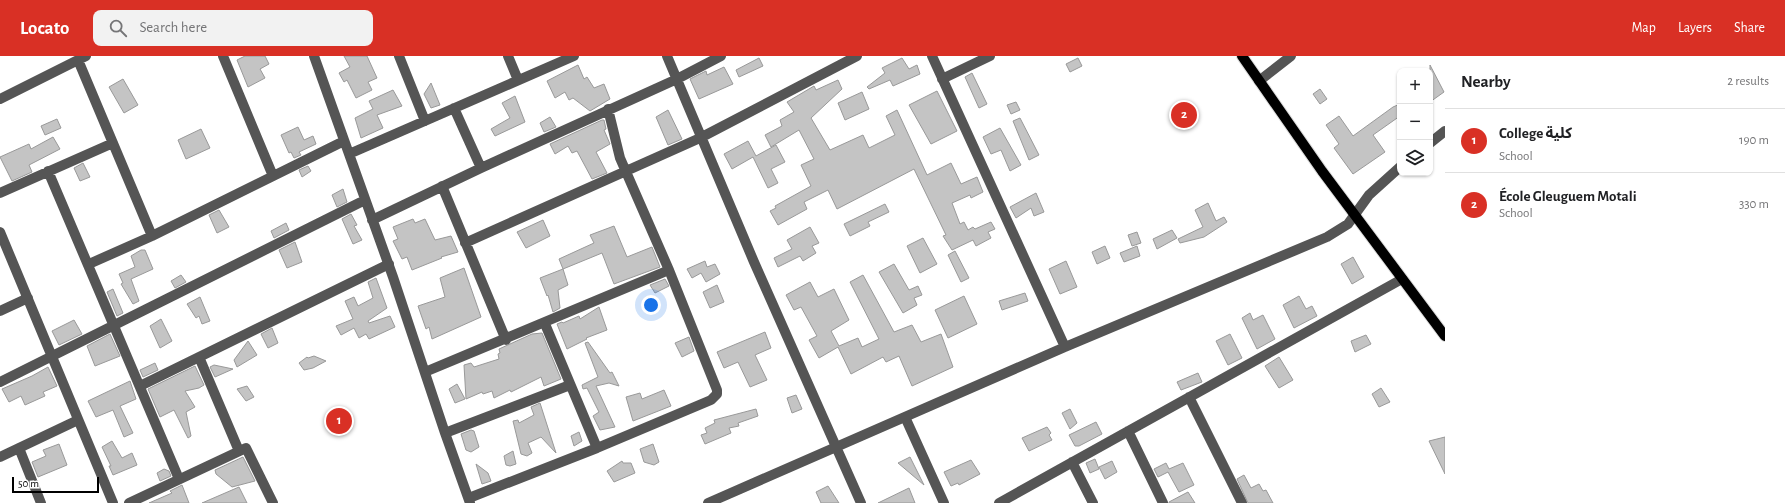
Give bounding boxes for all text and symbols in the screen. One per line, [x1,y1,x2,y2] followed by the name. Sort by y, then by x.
[93,10,373,46] search box
[107,17,129,39] icon: search
[20,19,69,38] text: Locato
[139,20,207,35] text: Search here
[1631,21,1656,35] text: Map
[1678,21,1712,35] text: Layers
[1734,21,1765,35] text: Share
[1397,68,1433,176] map controls
[1397,68,1433,104] button: +
[1461,73,1511,90] text: Nearby
[1727,75,1769,88] text: 2 results
[1171,100,1197,130] pin: 2
[1397,104,1433,140] button: −
[1499,126,1572,141] text: College كلية
[1472,134,1476,147] text: 1
[1739,134,1769,147] text: 190 m
[1397,140,1433,176] button: layers
[1499,150,1533,163] text: School
[1499,189,1637,204] text: École Gleuguem Motali
[1471,198,1477,211] text: 2
[1739,198,1769,211] text: 330 m
[1499,207,1533,220] text: School
[641,295,661,315] your location
[326,406,352,436] pin: 1
[12,475,99,494] scale bar
[18,478,39,489] text: 50 m

